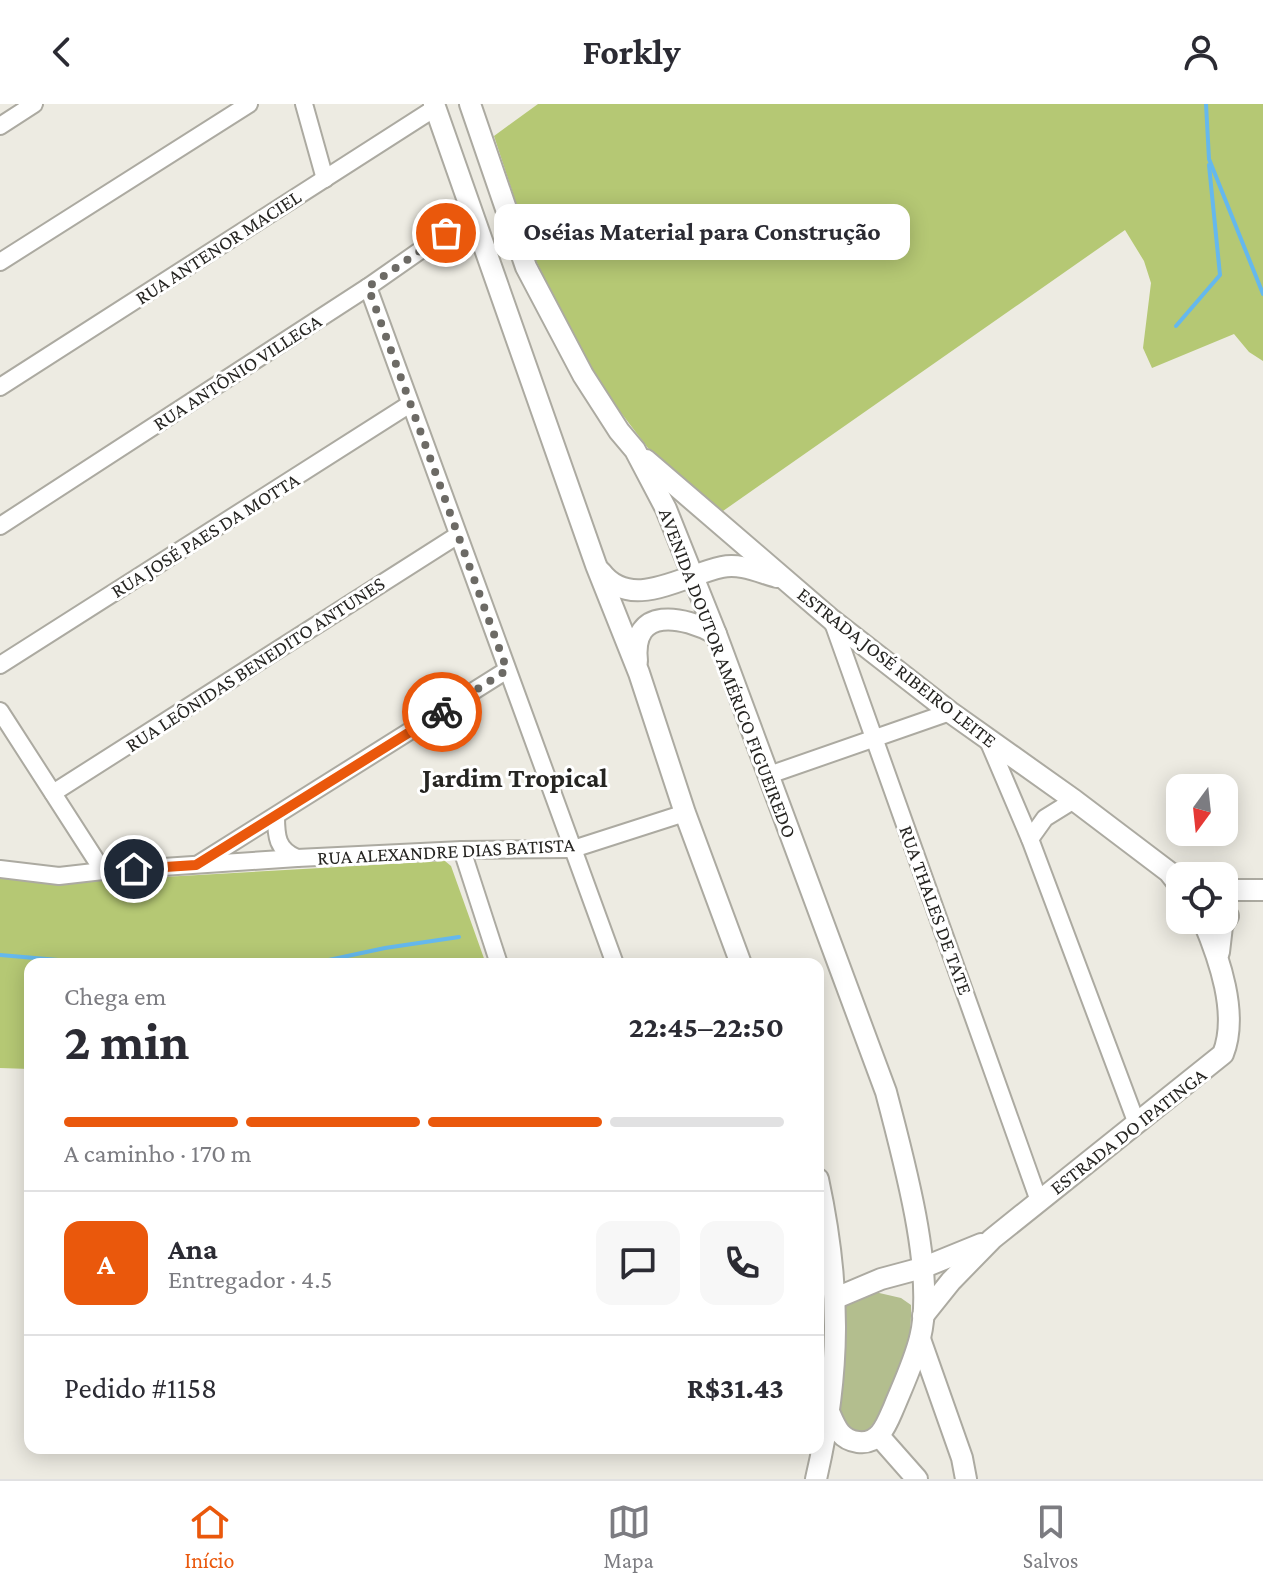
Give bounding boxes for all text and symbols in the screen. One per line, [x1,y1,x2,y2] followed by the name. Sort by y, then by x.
[40,30,84,74] icon: back
[1179,30,1223,74] icon: person
[582,32,681,72] text: Forkly
[131,185,305,309] street label: RUA ANTENOR MACIEL
[412,199,480,267] pin
[494,205,910,261] callout: Oséias Material para Construção
[424,211,468,255] icon: bag
[523,217,881,246] text: Oséias Material para Construção
[149,309,326,435] street label: RUA ANTÔNIO VILLEGA
[107,468,304,603] street label: RUA JOSÉ PAES DA MOTTA
[655,505,801,841] street label: AVENIDA DOUTOR AMÉRICO FIGUEIREDO
[121,572,389,756] street label: RUA LEÔNIDAS BENEDITO ANTUNES
[793,583,1001,752] street label: ESTRADA JOSÉ RIBEIRO LEITE
[402,672,482,752] courier
[420,690,464,734] icon: bike
[419,762,608,793] district label: Jardim Tropical
[1166,774,1238,846] north arrow
[1166,774,1238,934] map controls
[895,822,977,998] street label: RUA THALES DE TATE
[317,833,576,869] street label: RUA ALEXANDRE DIAS BATISTA
[100,835,168,903] pin
[112,847,156,891] icon: home
[1166,862,1238,934] button: locate
[64,982,166,1011] text: Chega em
[629,1010,784,1043] text: 22:45–22:50
[64,1012,189,1070] text: 2 min
[1046,1063,1211,1199] street label: ESTRADA DO IPATINGA
[64,1139,252,1168] text: A caminho · 170 m
[596,1221,680,1305] button: chat
[700,1221,784,1305] button: phone
[168,1232,218,1265] text: Ana
[97,1247,115,1280] text: A
[168,1265,333,1294] text: Entregador · 4.5
[64,1371,217,1404] text: Pedido #1158
[687,1371,784,1404] text: R$31.43
[185,1500,235,1573] tab: Início
[604,1500,654,1573] tab: Mapa
[1023,1500,1078,1573] tab: Salvos

